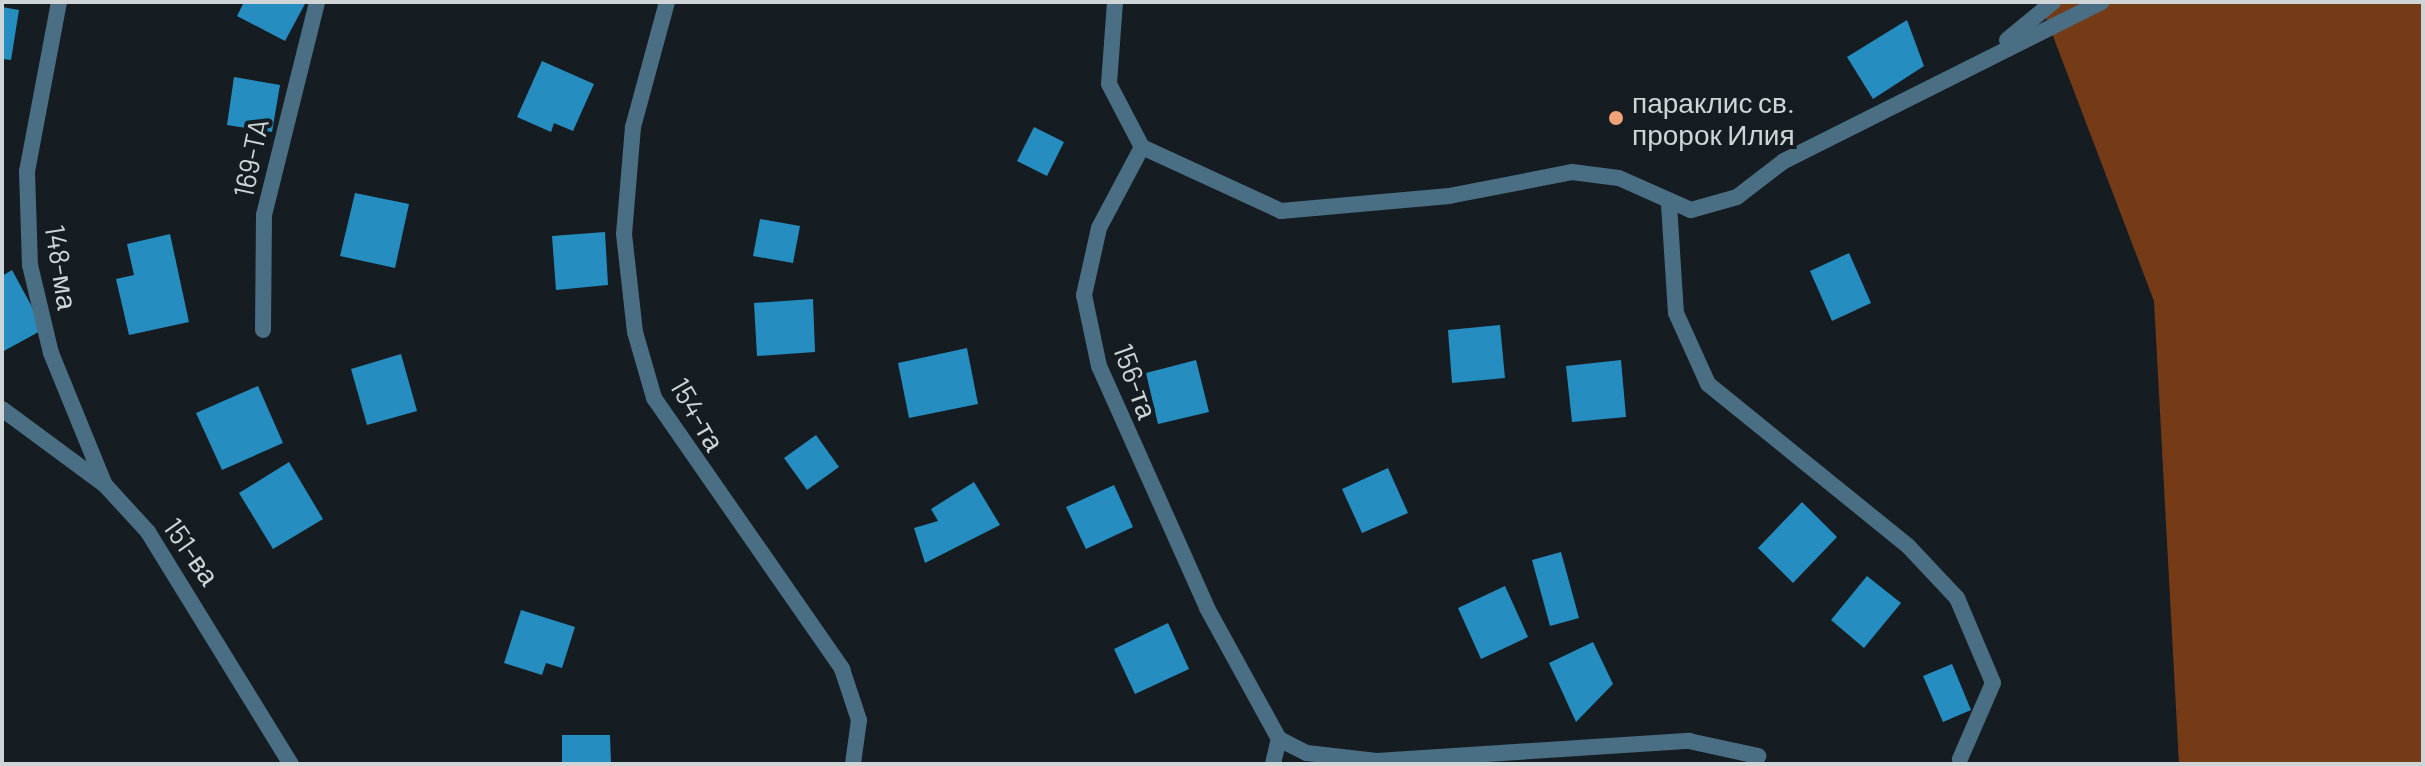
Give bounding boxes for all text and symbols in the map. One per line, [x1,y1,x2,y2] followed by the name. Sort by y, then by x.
[1632,85,1795,151] place label: параклис св. пророк Илия
[1607,109,1625,127] marker: параклис св. пророк Илия
[225,116,275,200] street label: 169-TA
[39,222,85,312] street label: 148-ма
[1107,339,1165,423] street label: 156-та
[664,372,732,456] street label: 154-та
[157,511,227,591] street label: 151-ва

